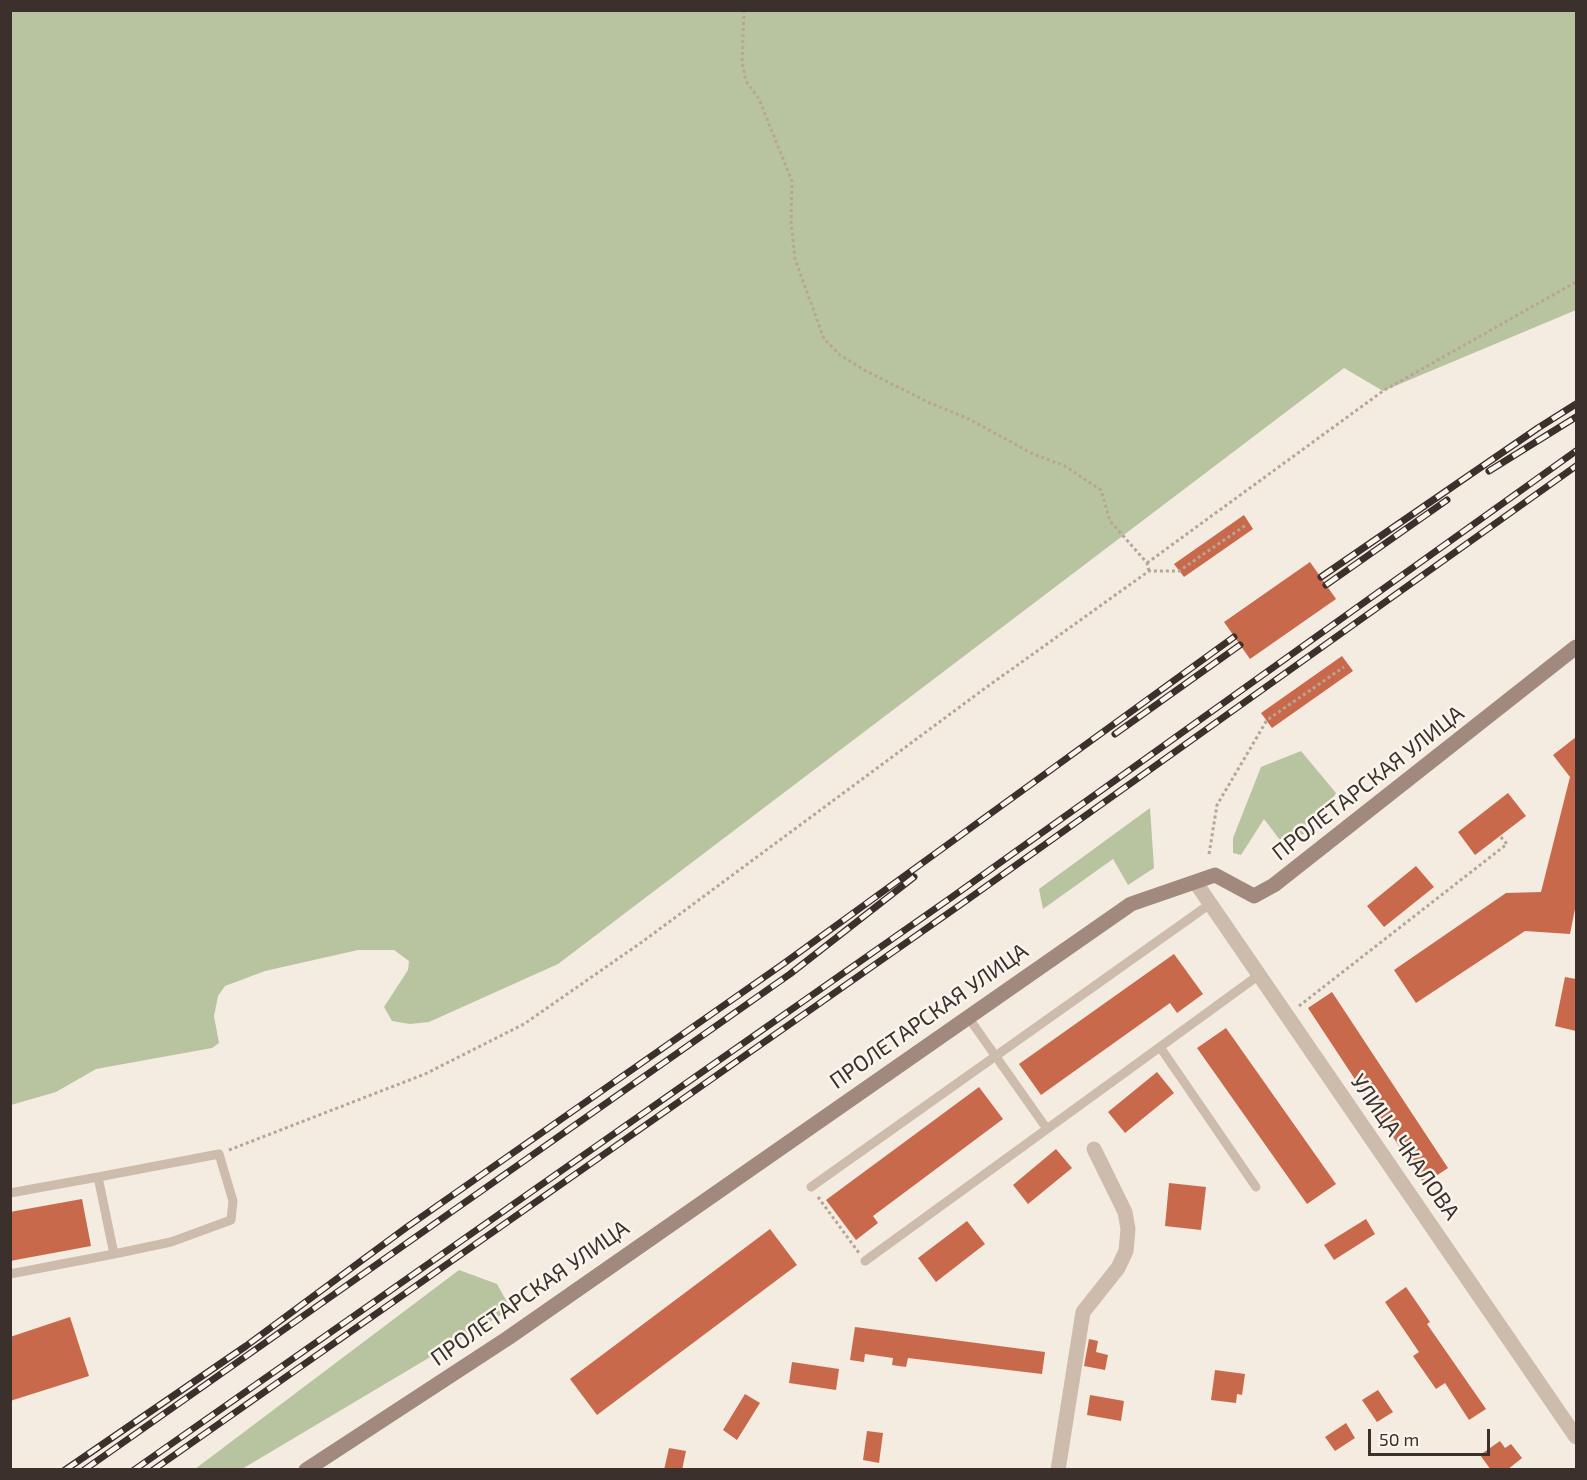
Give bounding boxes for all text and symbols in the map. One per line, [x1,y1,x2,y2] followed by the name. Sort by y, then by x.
[1267,700,1469,866] street label: ПРОЛЕТАРСКАЯ УЛИЦА
[825,938,1033,1094] street label: ПРОЛЕТАРСКАЯ УЛИЦА
[1345,1069,1465,1225] street label: УЛИЦА ЧКАЛОВА
[426,1215,634,1371] street label: ПРОЛЕТАРСКАЯ УЛИЦА
[1371,1417,1492,1455] scale bar
[1379,1428,1419,1450] text: 50 m

